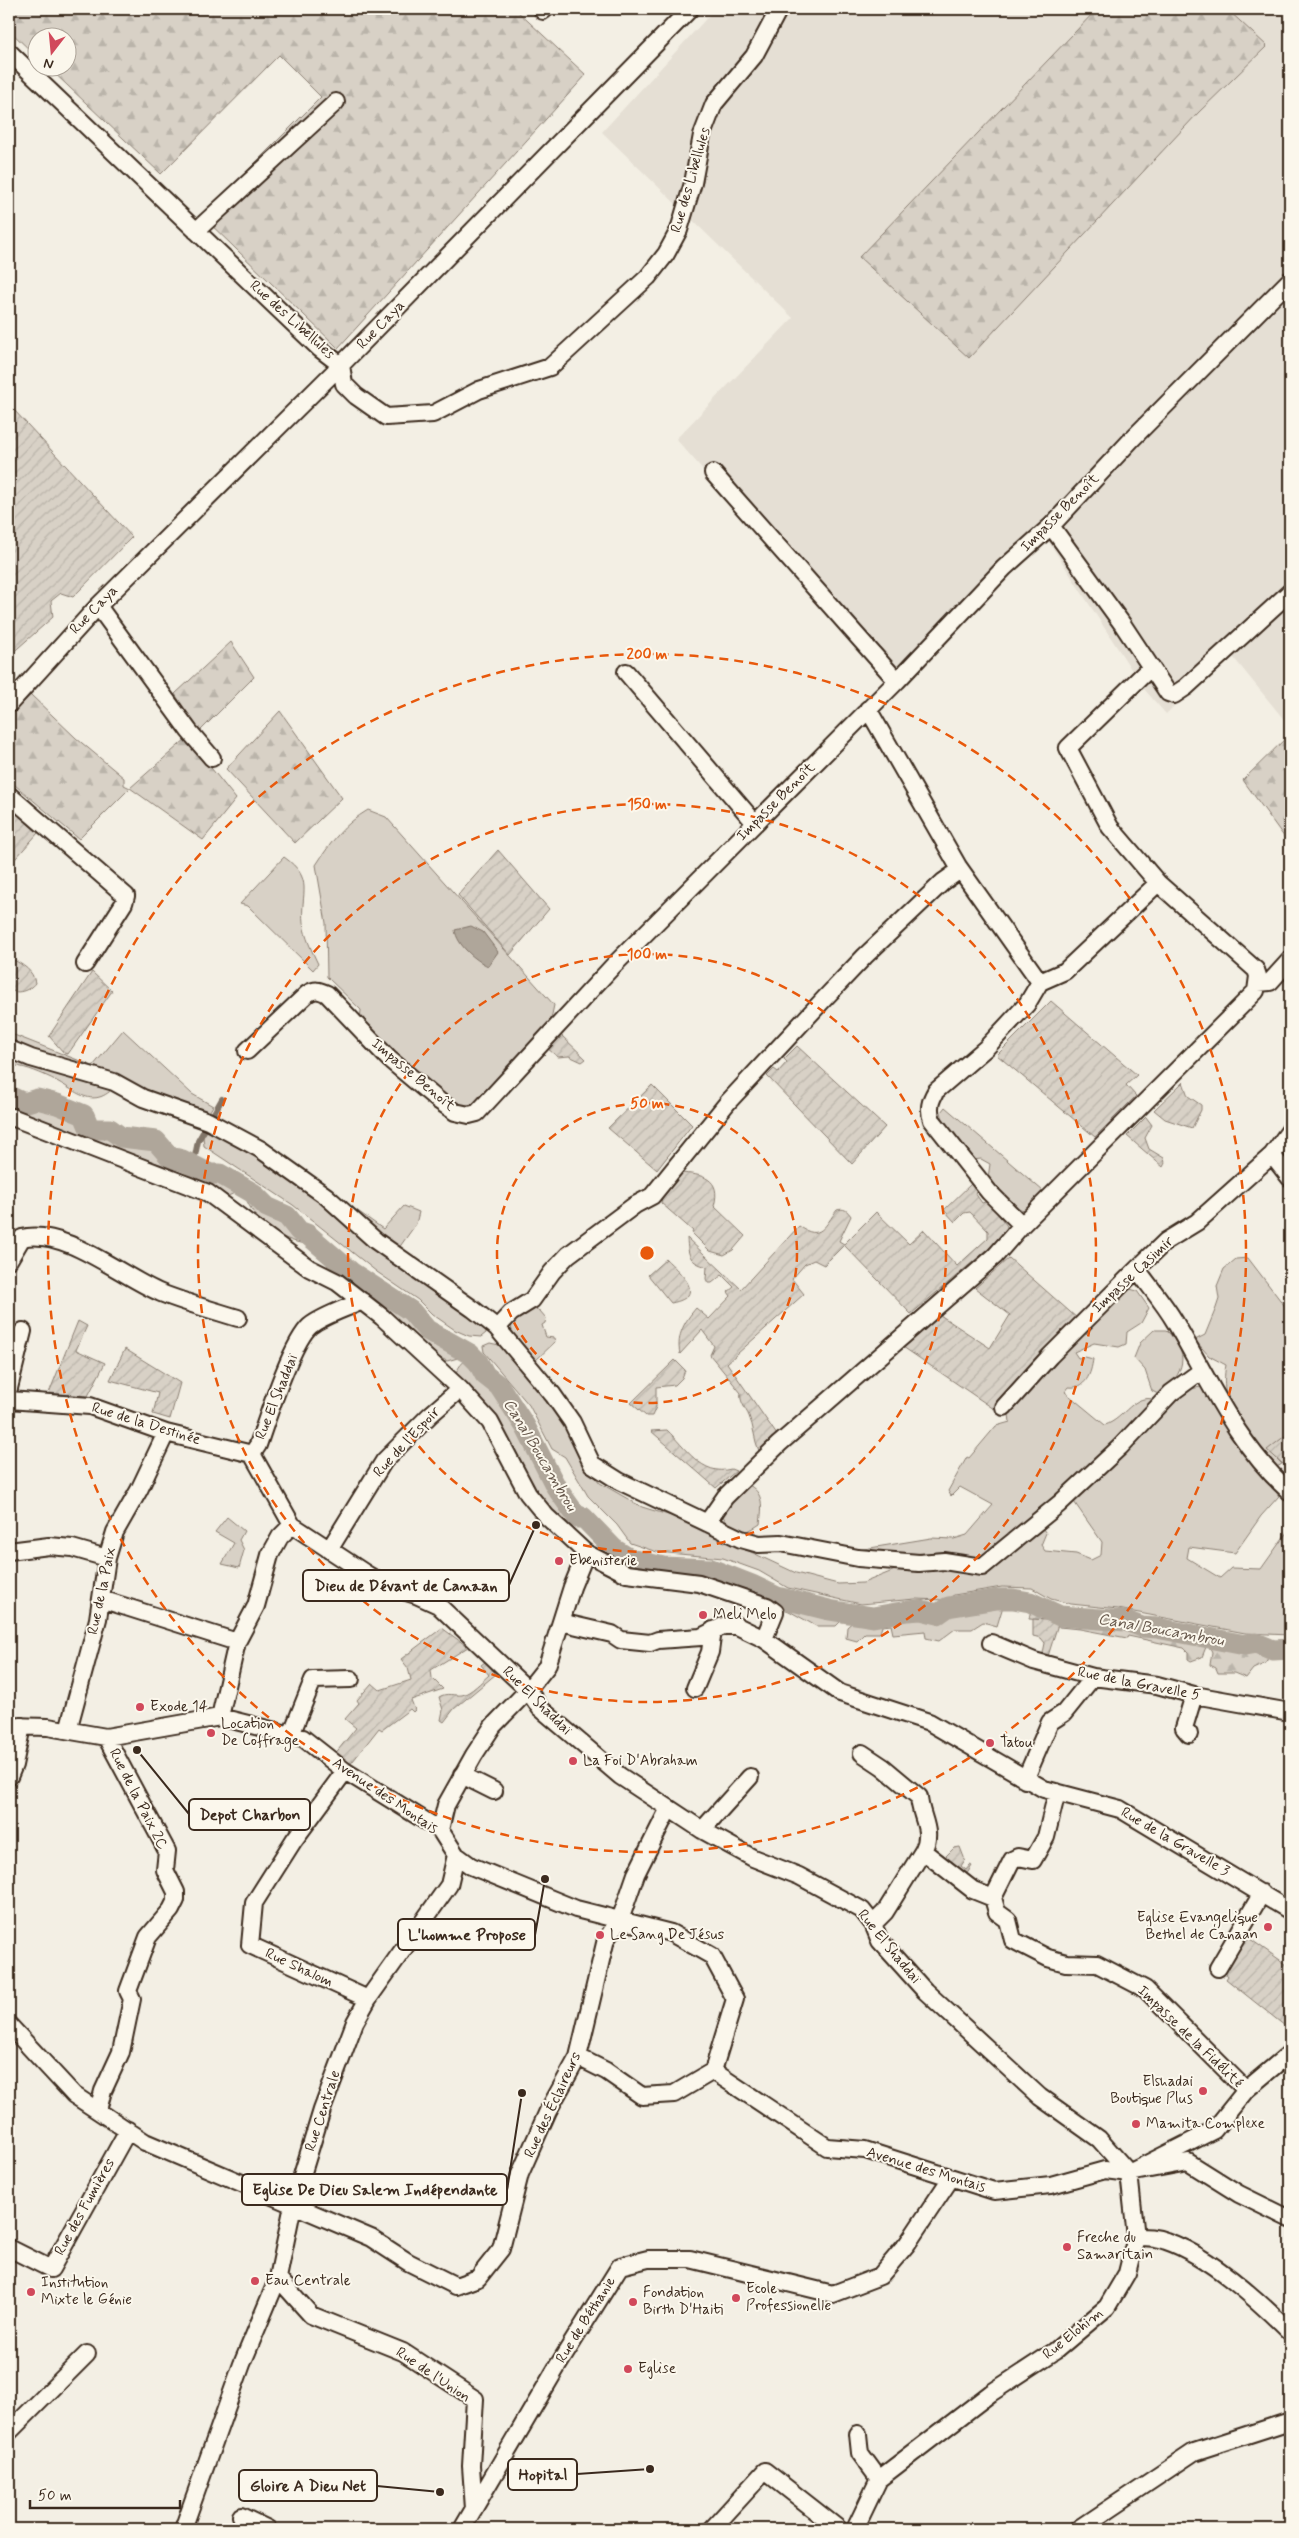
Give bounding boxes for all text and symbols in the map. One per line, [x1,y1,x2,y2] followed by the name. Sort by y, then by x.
[28,28,78,78] north arrow
[42,54,56,73] text: N
[666,125,716,235] street label: Rue des Libellules
[245,276,339,364] street label: Rue des Libellules
[352,296,410,354] street label: Rue Caya
[1016,469,1104,557] street label: Impasse Benoît
[65,581,123,639] street label: Rue Caya
[627,645,668,665] text: 200 m
[732,758,820,846] street label: Impasse Benoît
[627,795,667,815] text: 150 m
[627,945,667,965] text: 100 m
[367,1034,459,1116] street label: Impasse Benoît
[630,1094,664,1114] text: 50 m
[1088,1231,1179,1318] street label: Impasse Casimir
[638,1244,656,1262] centre of rings
[251,1350,304,1443] street label: Rue El Shaddaï
[498,1395,582,1516] water label: Canal Boucambrou
[89,1398,203,1450] street label: Rue de la Destinée
[369,1402,445,1482] street label: Rue de l'Espoir
[83,1545,121,1637] street label: Rue de la Paix
[569,1551,637,1571] place label: Ebenisterie
[553,1555,565,1567] marker: Ebenisterie
[303,1570,509,1601] callout: Dieu de Dévant de Canaan
[315,1576,497,1597] text: Dieu de Dévant de Canaan
[713,1605,777,1625] place label: Meli Melo
[697,1609,709,1621] marker: Meli Melo
[1096,1609,1226,1652] water label: Canal Boucambrou
[498,1662,577,1741] street label: Rue El Shaddaï
[1076,1662,1202,1706] street label: Rue de la Gravelle 5
[150,1697,208,1717] place label: Exode 14
[134,1701,146,1713] marker: Exode 14
[221,1714,299,1752] place label: Location De Coffrage
[205,1727,217,1739] marker: Location De Coffrage
[1000,1733,1033,1753] place label: Tatou
[984,1737,996,1749] marker: Tatou
[104,1745,172,1853] street label: Rue de la Paix 2C
[583,1751,698,1771] place label: La Foi D'Abraham
[328,1753,442,1839] street label: Avenue des Montais
[567,1755,579,1767] marker: La Foi D'Abraham
[189,1799,310,1830] callout: Depot Charbon
[1117,1803,1233,1881] street label: Rue de la Gravelle 3
[199,1805,301,1826] text: Depot Charbon
[853,1905,926,1989] street label: Rue El Shaddaï
[1137,1908,1258,1945] place label: Eglise Evangelique Bethel de Canaan
[398,1919,535,1950] callout: L'homme Propose
[1262,1921,1274,1933] marker: Eglise Evangelique Bethel de Canaan
[408,1925,526,1946] text: L'homme Propose
[610,1925,725,1945] place label: Le Sang De Jésus
[594,1929,606,1941] marker: Le Sang De Jésus
[262,1944,336,1992] street label: Rue Shalom
[1133,1981,1248,2093] street label: Impasse de la Fidélité
[519,2048,586,2161] street label: Rue des Éclaireurs
[300,2068,346,2154] street label: Rue Centrale
[1110,2072,1193,2109] place label: Elshadai Boutique Plus
[1197,2085,1209,2097] marker: Elshadai Boutique Plus
[1146,2114,1265,2134] place label: Mamita Complexe
[1130,2118,1142,2130] marker: Mamita Complexe
[864,2142,988,2198] street label: Avenue des Montais
[50,2155,120,2259] street label: Rue des Fumières
[242,2174,507,2205] callout: Eglise De Dieu Salem Indépendante
[253,2180,498,2202] text: Eglise De Dieu Salem Indépendante
[1077,2228,1153,2265] place label: Freche du Samaritain
[1061,2241,1073,2253] marker: Freche du Samaritain
[265,2271,351,2291] place label: Eau Centrale
[41,2273,132,2310] place label: Institution Mixte le Génie
[551,2273,621,2367] street label: Rue de Béthanie
[249,2275,261,2287] marker: Eau Centrale
[746,2279,831,2316] place label: Ecole Professionelle
[643,2283,723,2320] place label: Fondation Birth D'Haiti
[25,2286,37,2298] marker: Institution Mixte le Génie
[730,2292,742,2304] marker: Ecole Professionelle
[627,2296,639,2308] marker: Fondation Birth D'Haiti
[1039,2303,1107,2365] street label: Rue Elohim
[392,2343,474,2407] street label: Rue de l'Union
[638,2359,676,2379] place label: Eglise
[622,2363,634,2375] marker: Eglise
[508,2459,577,2490] callout: Hopital
[519,2465,567,2486] text: Hopital
[239,2470,377,2501] callout: Gloire A Dieu Net
[250,2476,366,2497] text: Gloire A Dieu Net
[30,2478,180,2510] scale bar
[38,2486,72,2506] text: 50 m

